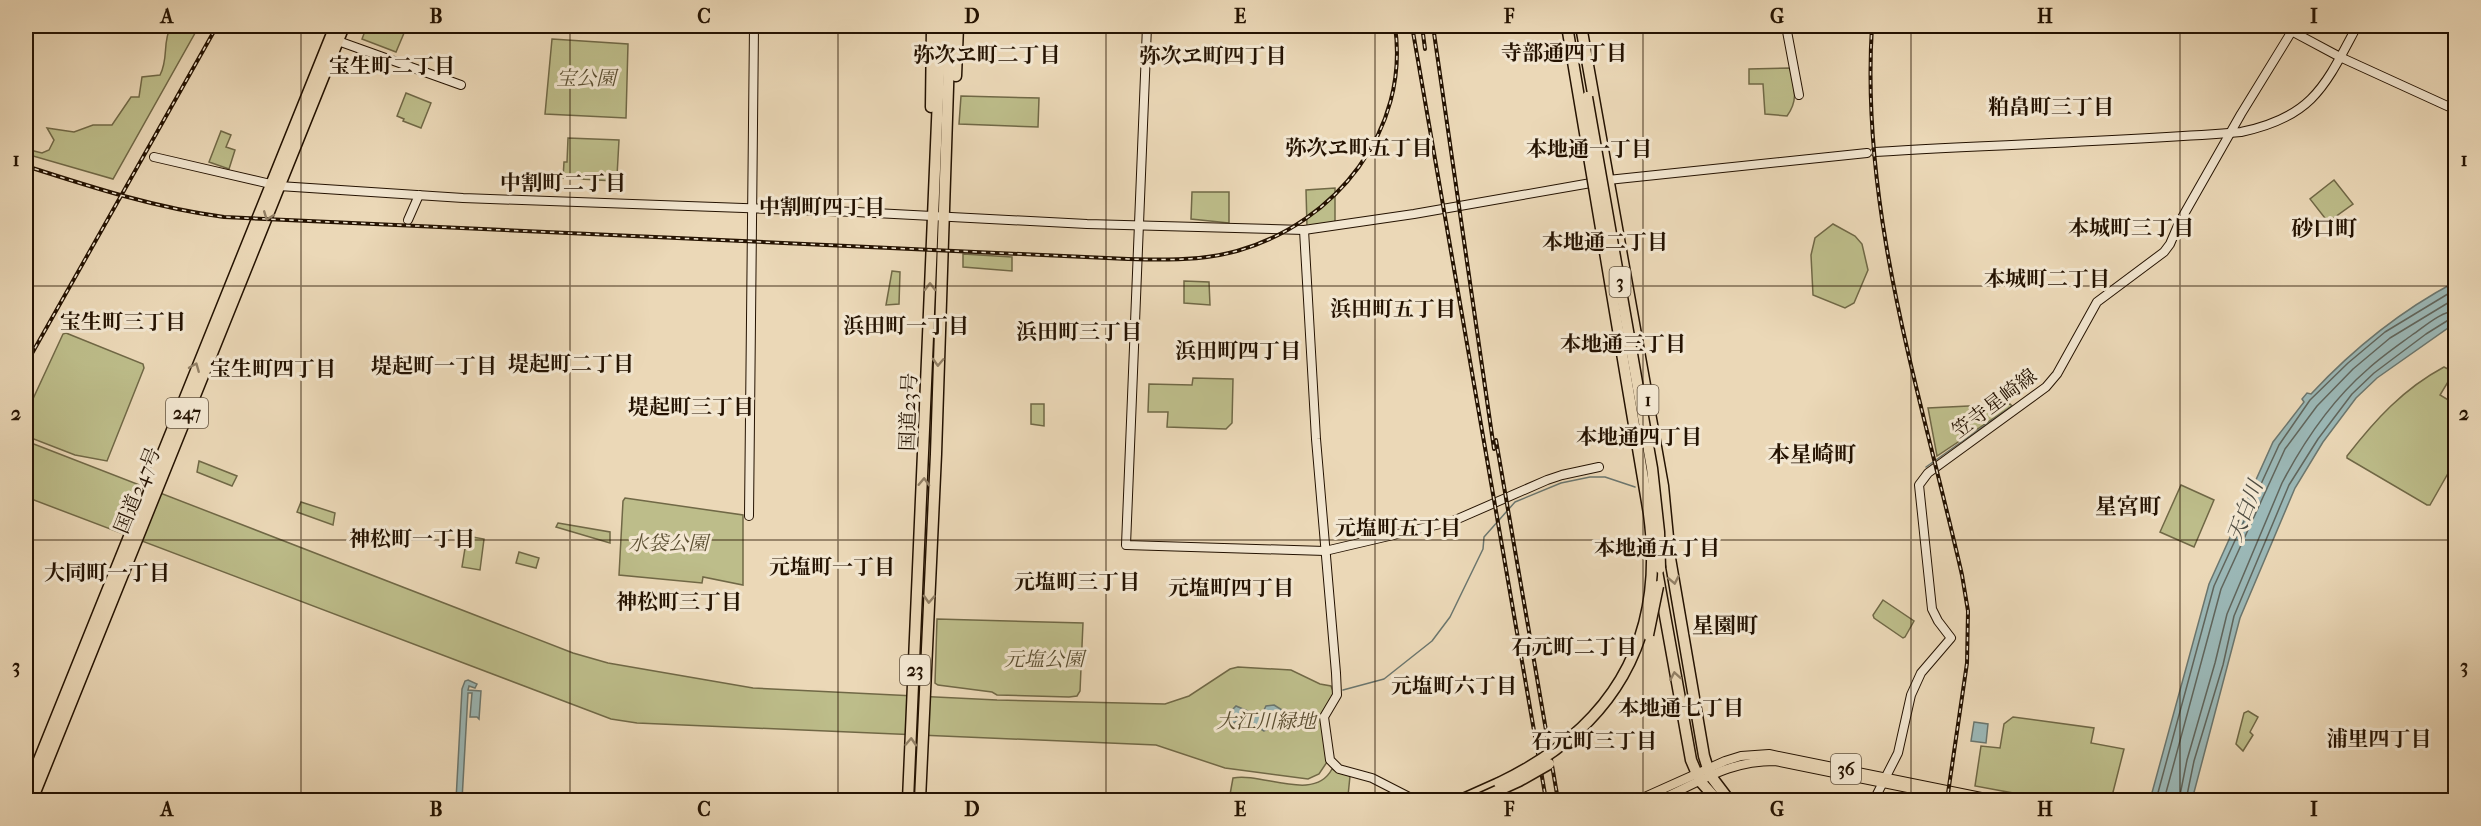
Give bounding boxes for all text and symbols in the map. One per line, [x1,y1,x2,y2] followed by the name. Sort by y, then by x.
[159,5,175,28] text: A
[429,5,443,28] text: B
[697,5,711,28] text: C
[964,5,980,28] text: D
[1234,5,1246,28] text: E
[1503,5,1515,28] text: F
[1770,5,1784,28] text: G
[2037,5,2053,28] text: H
[2310,5,2318,28] text: I
[1501,41,1627,65] district label: 寺部通四丁目
[914,43,1061,67] district label: 弥次ヱ町二丁目
[1140,44,1287,68] district label: 弥次ヱ町四丁目
[329,54,455,78] district label: 宝生町二丁目
[556,67,619,90] park label: 宝公園
[1988,95,2114,119] district label: 粕畠町三丁目
[1286,136,1433,160] district label: 弥次ヱ町五丁目
[1526,137,1652,161] district label: 本地通一丁目
[12,148,20,171] text: 1
[2460,148,2468,171] text: 1
[500,171,626,195] district label: 中割町二丁目
[759,195,885,219] district label: 中割町四丁目
[263,210,275,221] one-way arrow
[2068,216,2194,240] district label: 本城町三丁目
[2291,216,2357,242] district label: 砂口町
[1542,230,1668,254] district label: 本地通二丁目
[1610,267,1630,297] road number: 3
[1984,267,2110,291] district label: 本城町二丁目
[924,282,936,291] one-way arrow
[1330,297,1456,321] district label: 浜田町五丁目
[60,310,186,334] district label: 宝生町三丁目
[843,314,969,338] district label: 浜田町一丁目
[1016,320,1142,344] district label: 浜田町三丁目
[1560,332,1686,356] district label: 本地通三丁目
[1175,339,1301,363] district label: 浜田町四丁目
[508,352,634,376] district label: 堤起町二丁目
[371,354,497,378] district label: 堤起町一丁目
[210,357,336,381] district label: 宝生町四丁目
[932,358,945,367] one-way arrow
[188,362,200,373] one-way arrow
[1947,364,2041,443] street label: 笠寺星崎線
[896,372,921,452] street label: 国道23号
[1638,385,1658,415] road number: 1
[628,395,754,419] district label: 堤起町三丁目
[166,398,208,428] road number: 247
[11,402,21,425] text: 2
[2459,402,2469,425] text: 2
[1576,425,1702,449] district label: 本地通四丁目
[1768,442,1856,468] district label: 本星崎町
[110,444,165,537] street label: 国道247号
[2223,475,2268,545] water label: 天白川
[917,477,930,486] one-way arrow
[2095,494,2161,520] district label: 星宮町
[1335,516,1461,540] district label: 元塩町五丁目
[349,527,475,551] district label: 神松町一丁目
[628,532,711,555] park label: 水袋公園
[1594,536,1720,560] district label: 本地通五丁目
[769,555,895,579] district label: 元塩町一丁目
[44,561,170,585] district label: 大同町一丁目
[1014,570,1140,594] district label: 元塩町三丁目
[1668,575,1680,585] one-way arrow
[1168,576,1294,600] district label: 元塩町四丁目
[616,590,742,614] district label: 神松町三丁目
[923,595,936,604] one-way arrow
[1692,613,1758,639] district label: 星園町
[1511,635,1637,659] district label: 石元町二丁目
[1004,648,1087,671] park label: 元塩公園
[12,655,20,678] text: 3
[900,655,930,685] road number: 23
[2460,655,2468,678] text: 3
[1669,671,1682,681] one-way arrow
[1391,674,1517,698] district label: 元塩町六丁目
[1618,696,1744,720] district label: 本地通七丁目
[1216,710,1318,733] park label: 大江川緑地
[2327,727,2432,751] district label: 浦里四丁目
[1531,729,1657,753] district label: 石元町三丁目
[905,738,918,747] one-way arrow
[1831,754,1861,784] road number: 36
[159,798,175,821] text: A
[429,798,443,821] text: B
[697,798,711,821] text: C
[964,798,980,821] text: D
[1234,798,1246,821] text: E
[1503,798,1515,821] text: F
[1770,798,1784,821] text: G
[2037,798,2053,821] text: H
[2310,798,2318,821] text: I

